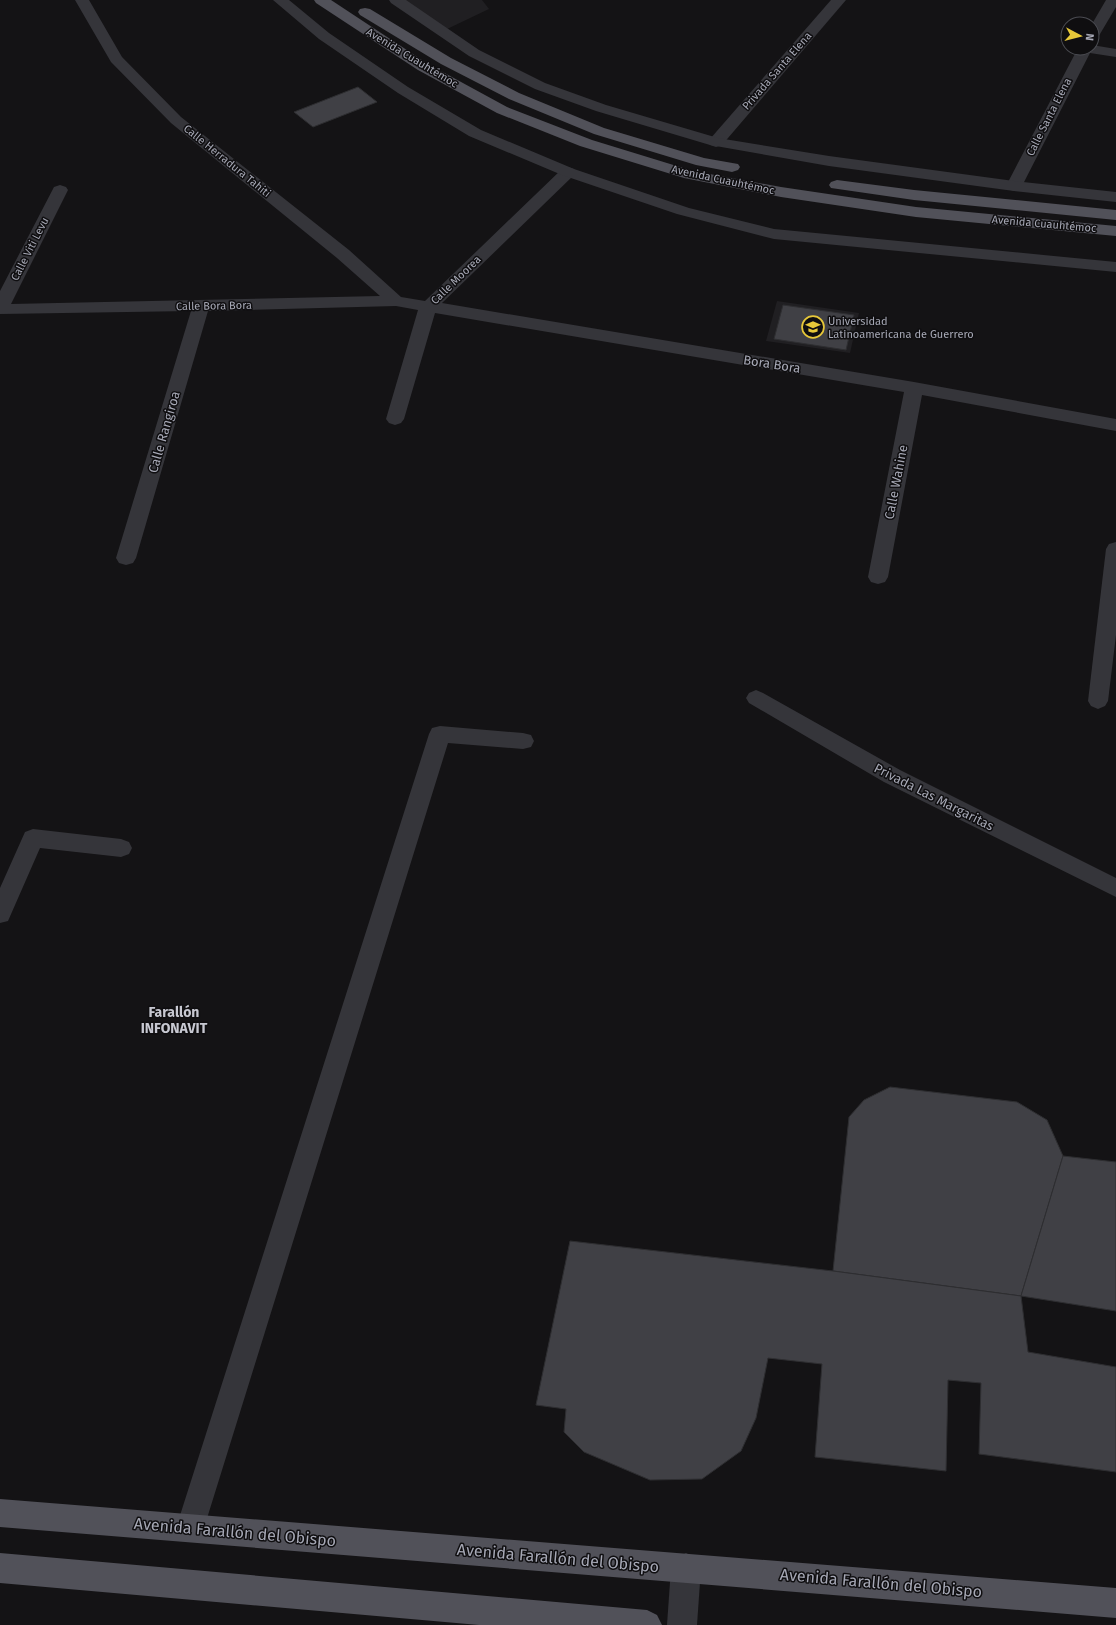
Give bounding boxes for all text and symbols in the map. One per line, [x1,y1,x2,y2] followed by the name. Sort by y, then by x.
[1060,16,1100,56] north arrow
[364,25,460,91] street label: Avenida Cuauhtémoc
[740,29,814,113] street label: Privada Santa Elena
[1083,33,1096,42] text: N
[1024,76,1074,158] street label: Calle Santa Elena
[181,122,273,200] street label: Calle Herradura Tahiti
[670,163,776,197] street label: Avenida Cuauhtémoc
[991,213,1097,235] street label: Avenida Cuauhtémoc
[8,215,52,283] street label: Calle Viti Levu
[428,253,484,307] street label: Calle Moorea
[176,299,252,313] street label: Calle Bora Bora
[800,314,826,340] school or university icon: Universidad Latinoamericana de Guerrero
[828,315,974,341] place label: Universidad Latinoamericana de Guerrero
[742,352,802,376] street label: Bora Bora
[145,389,183,475] street label: Calle Rangiroa
[881,443,911,521] street label: Calle Wahine
[872,760,996,834] street label: Privada Las Margaritas
[141,1004,208,1037] district label: Farallón INFONAVIT
[133,1514,337,1550] street label: Avenida Farallón del Obispo
[456,1540,660,1576] street label: Avenida Farallón del Obispo
[779,1565,983,1601] street label: Avenida Farallón del Obispo

